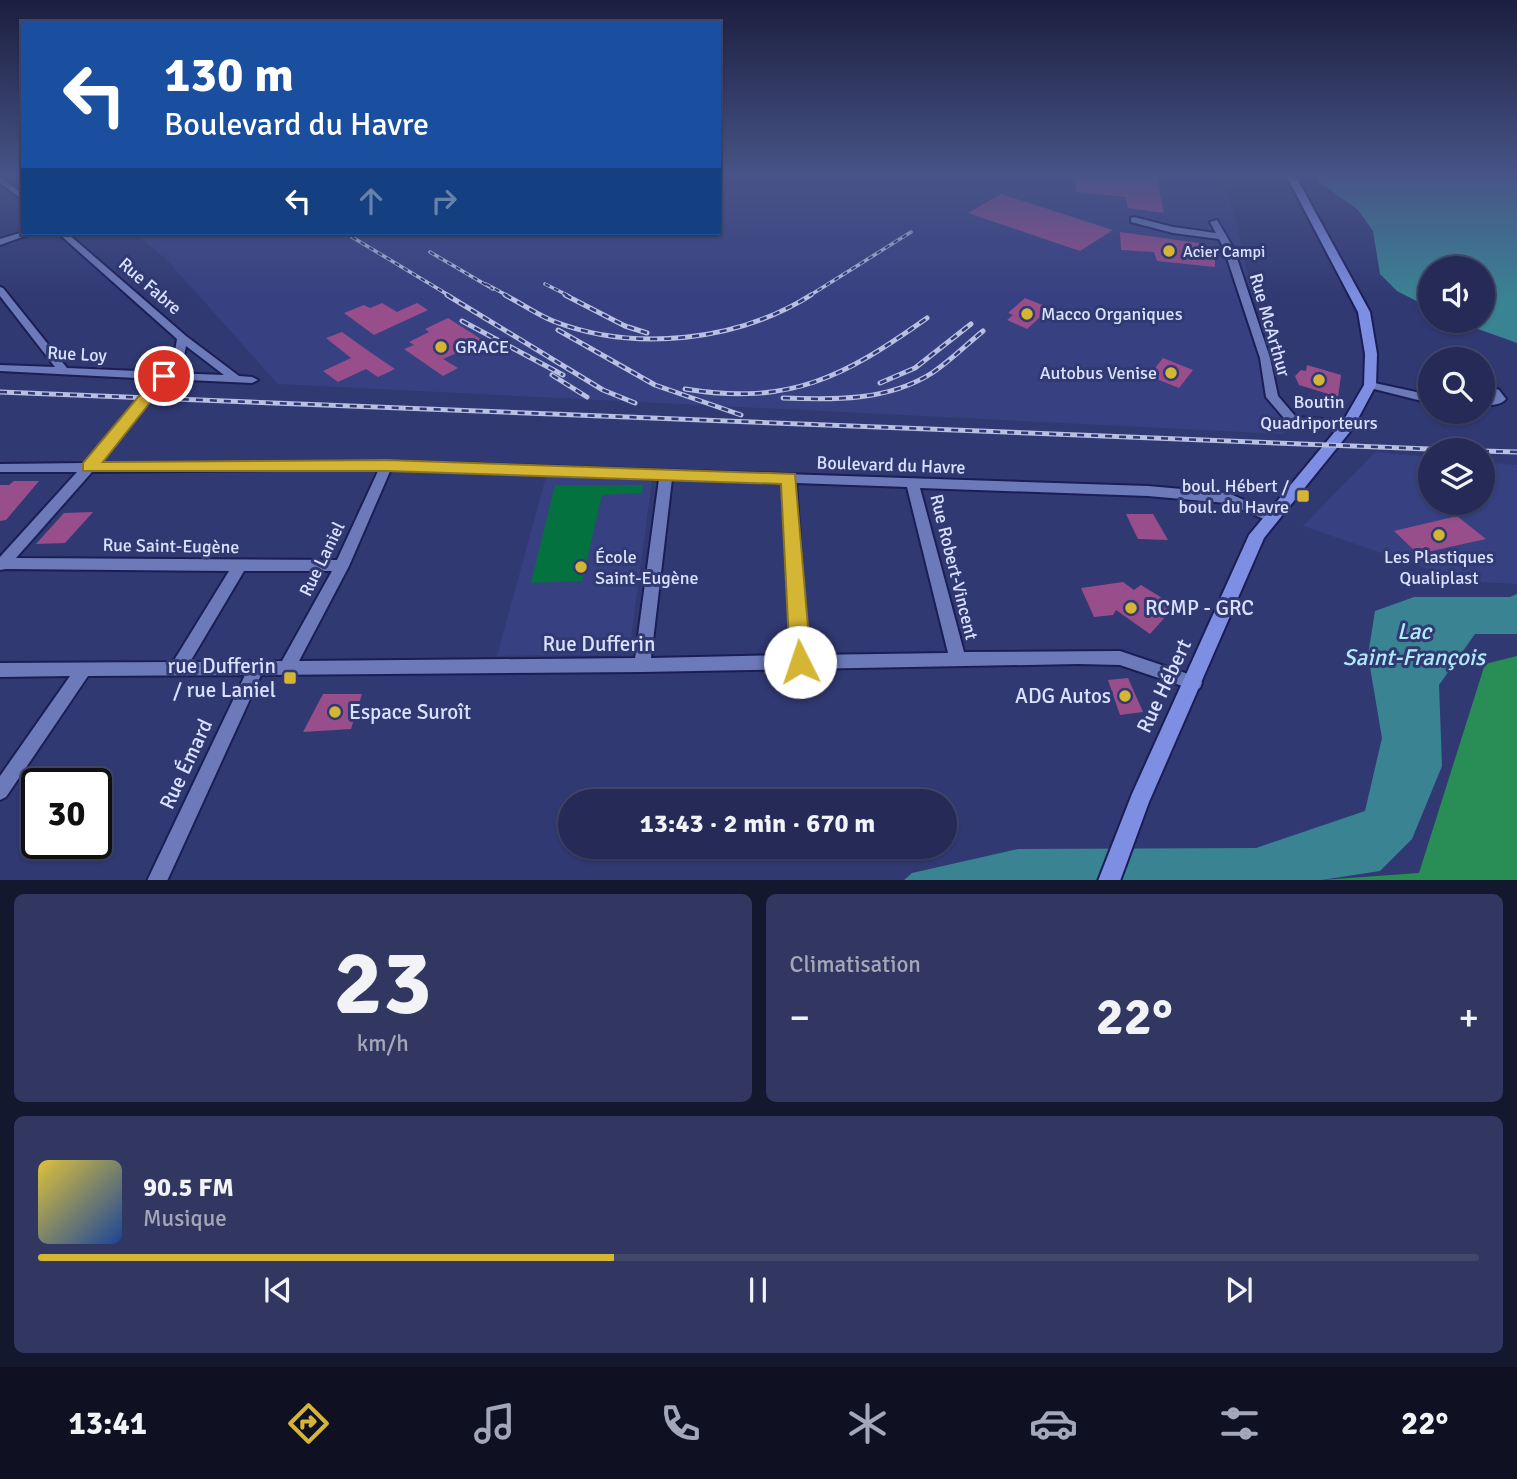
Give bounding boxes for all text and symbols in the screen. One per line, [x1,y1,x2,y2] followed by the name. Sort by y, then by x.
[164,45,294,105] text: 130 m
[49,49,140,140] icon: left
[164,105,429,144] text: Boulevard du Havre
[279,182,317,220] icon: left
[352,182,390,220] icon: ahead
[425,182,463,220] icon: right
[1183,242,1265,262] place label: Acier Campi
[1161,243,1177,259] marker: Acier Campi
[114,253,186,319] street label: Rue Fabre
[1418,256,1495,515] map controls
[1418,256,1495,333] button: sound
[1245,271,1295,380] street label: Rue McArthur
[1041,303,1183,325] place label: Macco Organiques
[1019,306,1035,322] marker: Macco Organiques
[455,336,509,358] place label: GRACE
[433,339,449,355] marker: GRACE
[47,341,108,367] street label: Rue Loy
[134,346,194,406] pin
[1418,347,1495,424] button: search
[145,357,183,395] icon: arrive
[1040,362,1157,384] place label: Autobus Venise
[1163,365,1179,381] marker: Autobus Venise
[1311,372,1327,388] marker: Boutin Quadriporteurs
[1260,391,1378,434] place label: Boutin Quadriporteurs
[1418,438,1495,515] button: layers
[816,451,966,479] street label: Boulevard du Havre
[1179,475,1289,518] place label: boul. Hébert / boul. du Havre
[1295,488,1311,504] marker: boul. Hébert / boul. du Havre
[925,492,983,642] street label: Rue Robert-Vincent
[294,518,350,600] street label: Rue Laniel
[1431,527,1447,543] marker: Les Plastiques Qualiplast
[102,534,240,558] street label: Rue Saint-Eugène
[595,546,699,589] place label: École Saint-Eugène
[1384,546,1494,589] place label: Les Plastiques Qualiplast
[573,559,589,575] marker: École Saint-Eugène
[1145,595,1254,621] place label: RCMP - GRC
[1123,600,1139,616] marker: RCMP - GRC
[1343,617,1487,672] water label: Lac Saint-François
[763,625,837,699] position arrow
[543,631,655,657] street label: Rue Dufferin
[1131,635,1197,737] street label: Rue Hébert
[168,653,276,703] place label: rue Dufferin / rue Laniel
[282,670,298,686] marker: rue Dufferin / rue Laniel
[1015,683,1111,709] place label: ADG Autos
[1117,688,1133,704] marker: ADG Autos
[349,699,471,725] place label: Espace Suroît
[327,704,343,720] marker: Espace Suroît
[154,715,218,813] street label: Rue Émard
[21,768,112,859] speed limit sign: 30
[640,808,875,840] text: 13:43 · 2 min · 670 m
[334,927,432,1040] text: 23
[790,950,921,979] text: Climatisation
[1096,985,1173,1049] text: 22°
[790,994,810,1041] text: −
[1458,994,1479,1041] text: +
[357,1029,409,1058] text: km/h
[143,1172,234,1204] text: 90.5 FM
[143,1204,227,1233] text: Musique
[259,1271,297,1309] icon: previous
[739,1271,777,1309] icon: pause
[1220,1271,1258,1309] icon: next
[284,1399,333,1448] icon: directions
[470,1399,519,1448] icon: music
[656,1399,705,1448] icon: phone
[843,1399,892,1448] icon: climate
[1029,1399,1078,1448] icon: car
[1215,1399,1264,1448] icon: filters
[69,1404,147,1443] text: 13:41
[1401,1404,1448,1443] text: 22°

